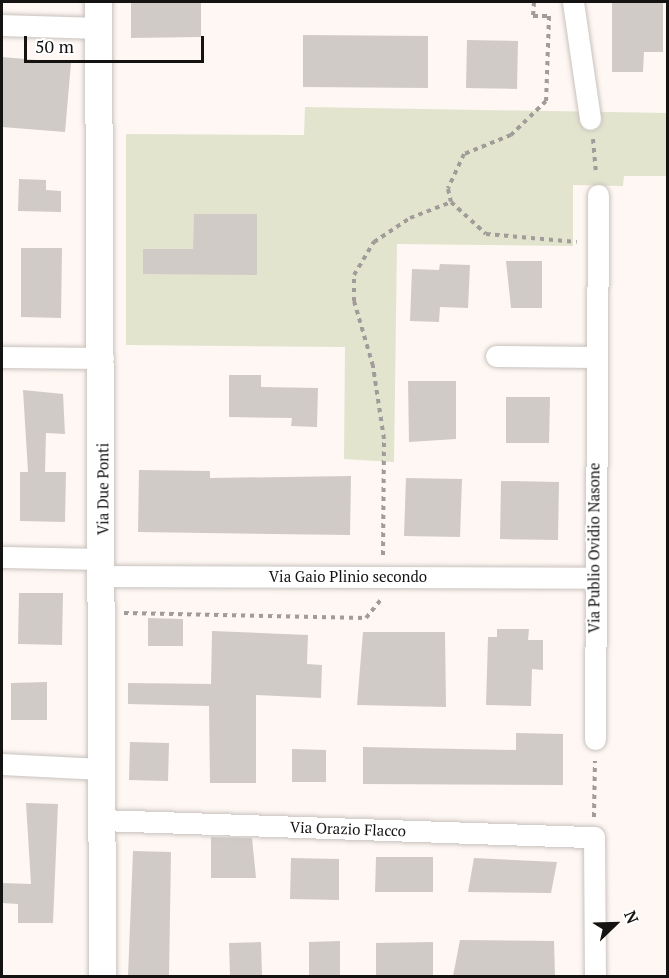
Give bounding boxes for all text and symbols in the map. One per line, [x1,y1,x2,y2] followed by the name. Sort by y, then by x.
[27,24,207,62] scale bar
[35,34,74,58] text: 50 m
[94,443,112,535] street label: Via Due Ponti
[585,463,603,633] street label: Via Publio Ovidio Nasone
[269,568,427,586] street label: Via Gaio Plinio secondo
[290,818,406,840] street label: Via Orazio Flacco
[585,894,645,954] north arrow
[619,907,644,927] text: N

